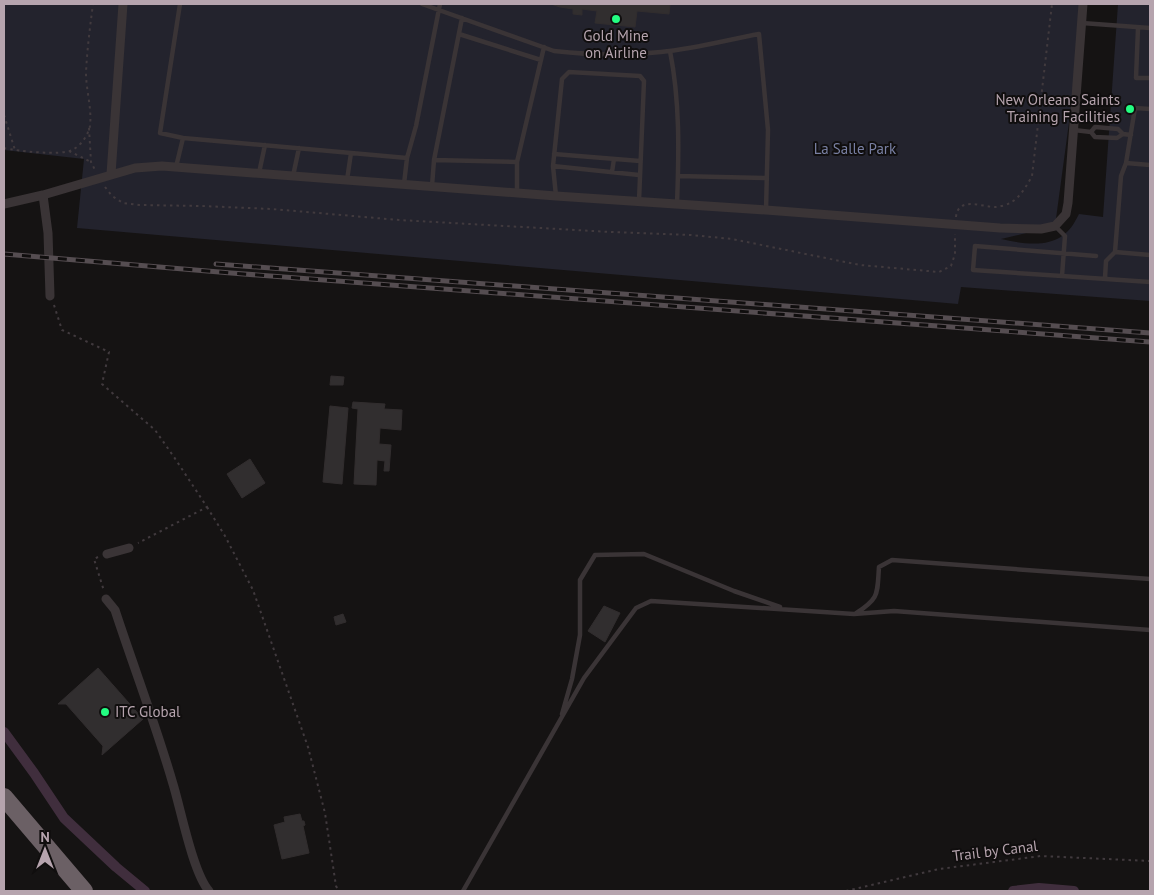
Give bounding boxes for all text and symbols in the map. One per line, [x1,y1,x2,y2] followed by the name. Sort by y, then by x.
[610,13,622,25] marker: Gold Mine on Airline
[583,26,649,62] place label: Gold Mine on Airline
[995,90,1120,126] place label: New Orleans Saints Training Facilities
[1124,103,1136,115] marker: New Orleans Saints Training Facilities
[814,139,897,158] park label: La Salle Park
[115,702,181,721] place label: ITC Global
[99,706,111,718] marker: ITC Global
[20,825,70,875] north arrow
[40,828,50,846] text: N
[951,836,1039,865] street label: Trail by Canal

